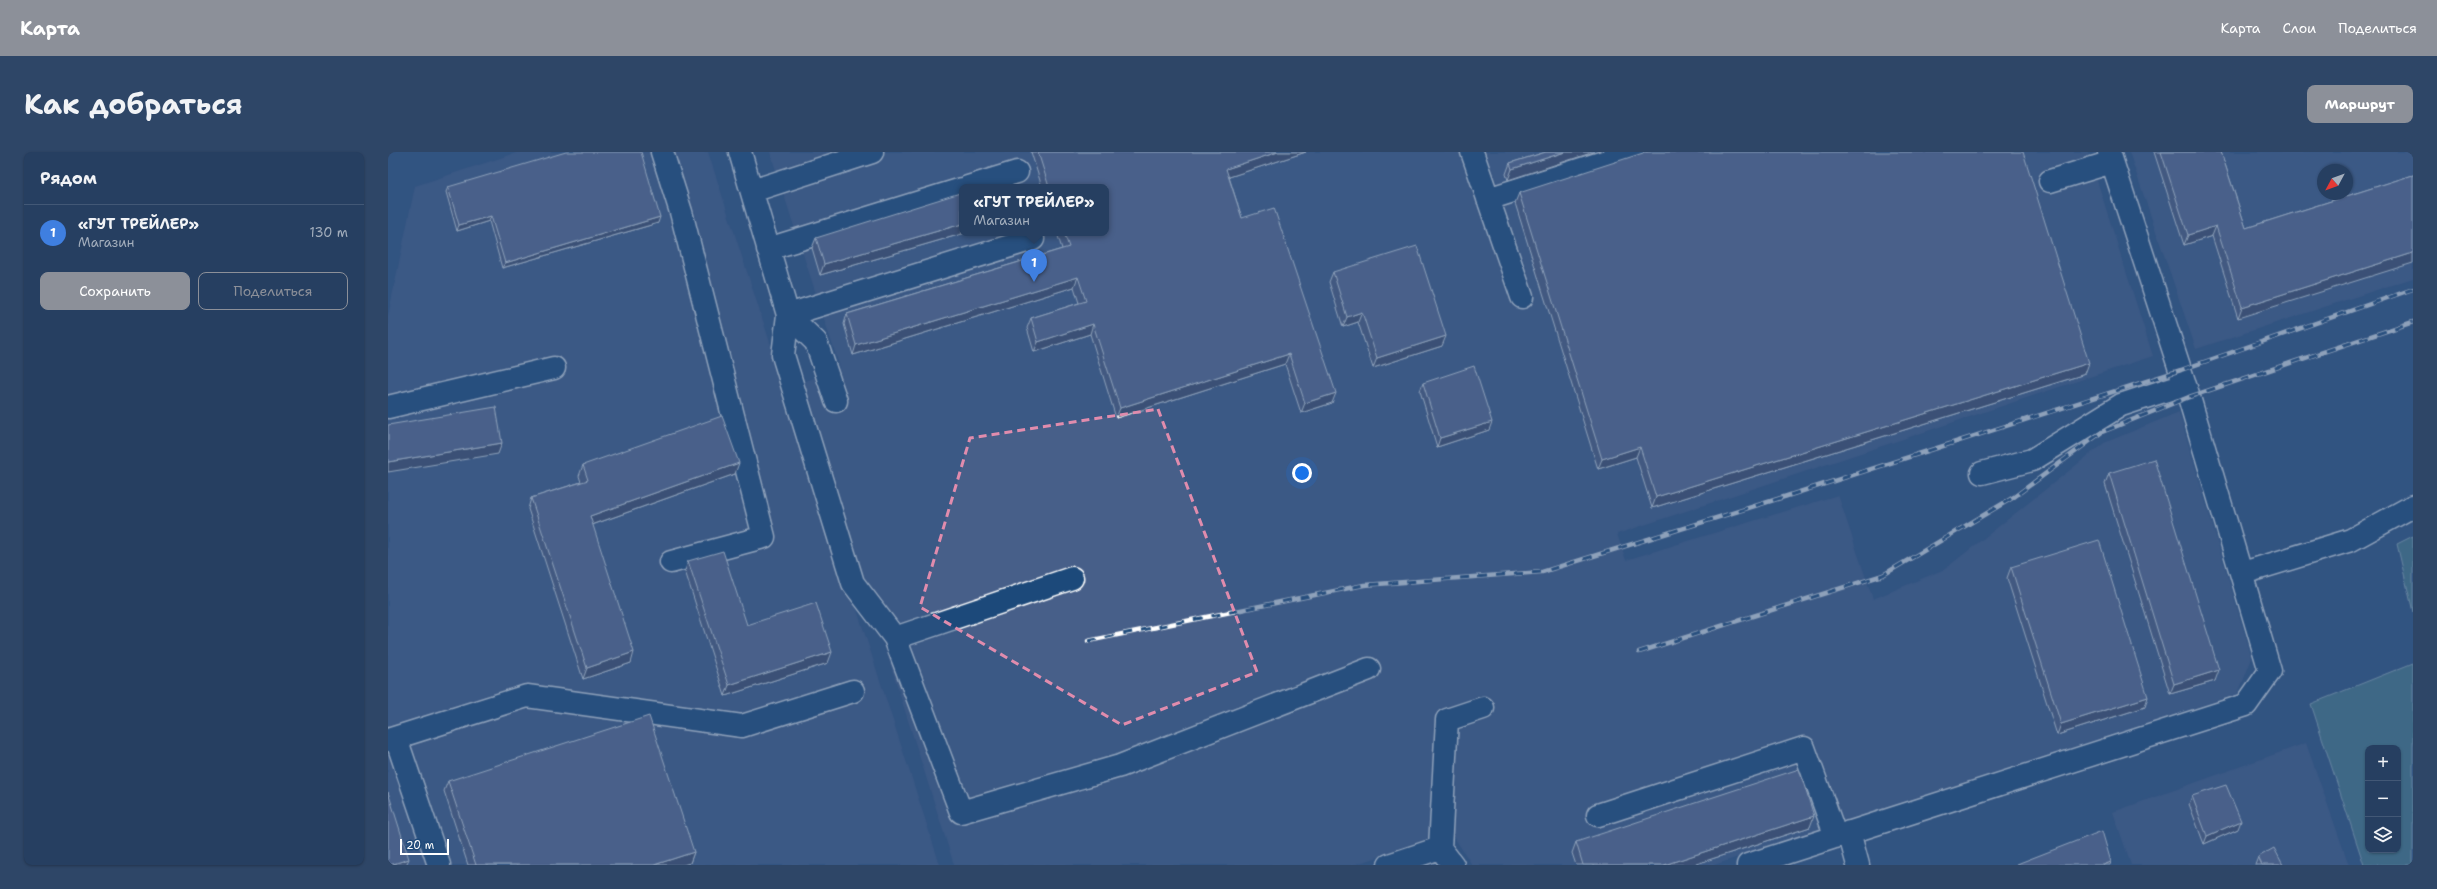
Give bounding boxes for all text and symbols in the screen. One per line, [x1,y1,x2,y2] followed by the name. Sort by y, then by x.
[20,16,80,41] text: Карта
[2220,19,2261,37] text: Карта
[2283,19,2316,37] text: Слои
[2338,19,2417,37] text: Поделиться
[24,85,243,123] text: Как добраться
[2307,85,2413,123] button: Маршрут
[2317,164,2353,200] north arrow
[40,167,97,189] text: Рядом
[959,184,1109,236] popup
[974,192,1094,212] text: «ГУТ ТРЕЙЛЕР»
[974,212,1030,229] text: Магазин
[78,214,199,234] text: «ГУТ ТРЕЙЛЕР»
[50,224,56,241] text: 1
[310,224,348,241] text: 130 m
[78,234,134,251] text: Магазин
[1021,249,1047,282] pin: 1
[40,272,190,310] button: Сохранить
[198,272,348,310] button: Поделиться
[1292,463,1312,483] your location
[2365,745,2401,853] map controls
[2365,745,2401,781] button: +
[2365,781,2401,817] button: −
[2365,817,2401,853] button: layers
[400,837,449,856] scale bar
[406,838,434,853] text: 20 m

